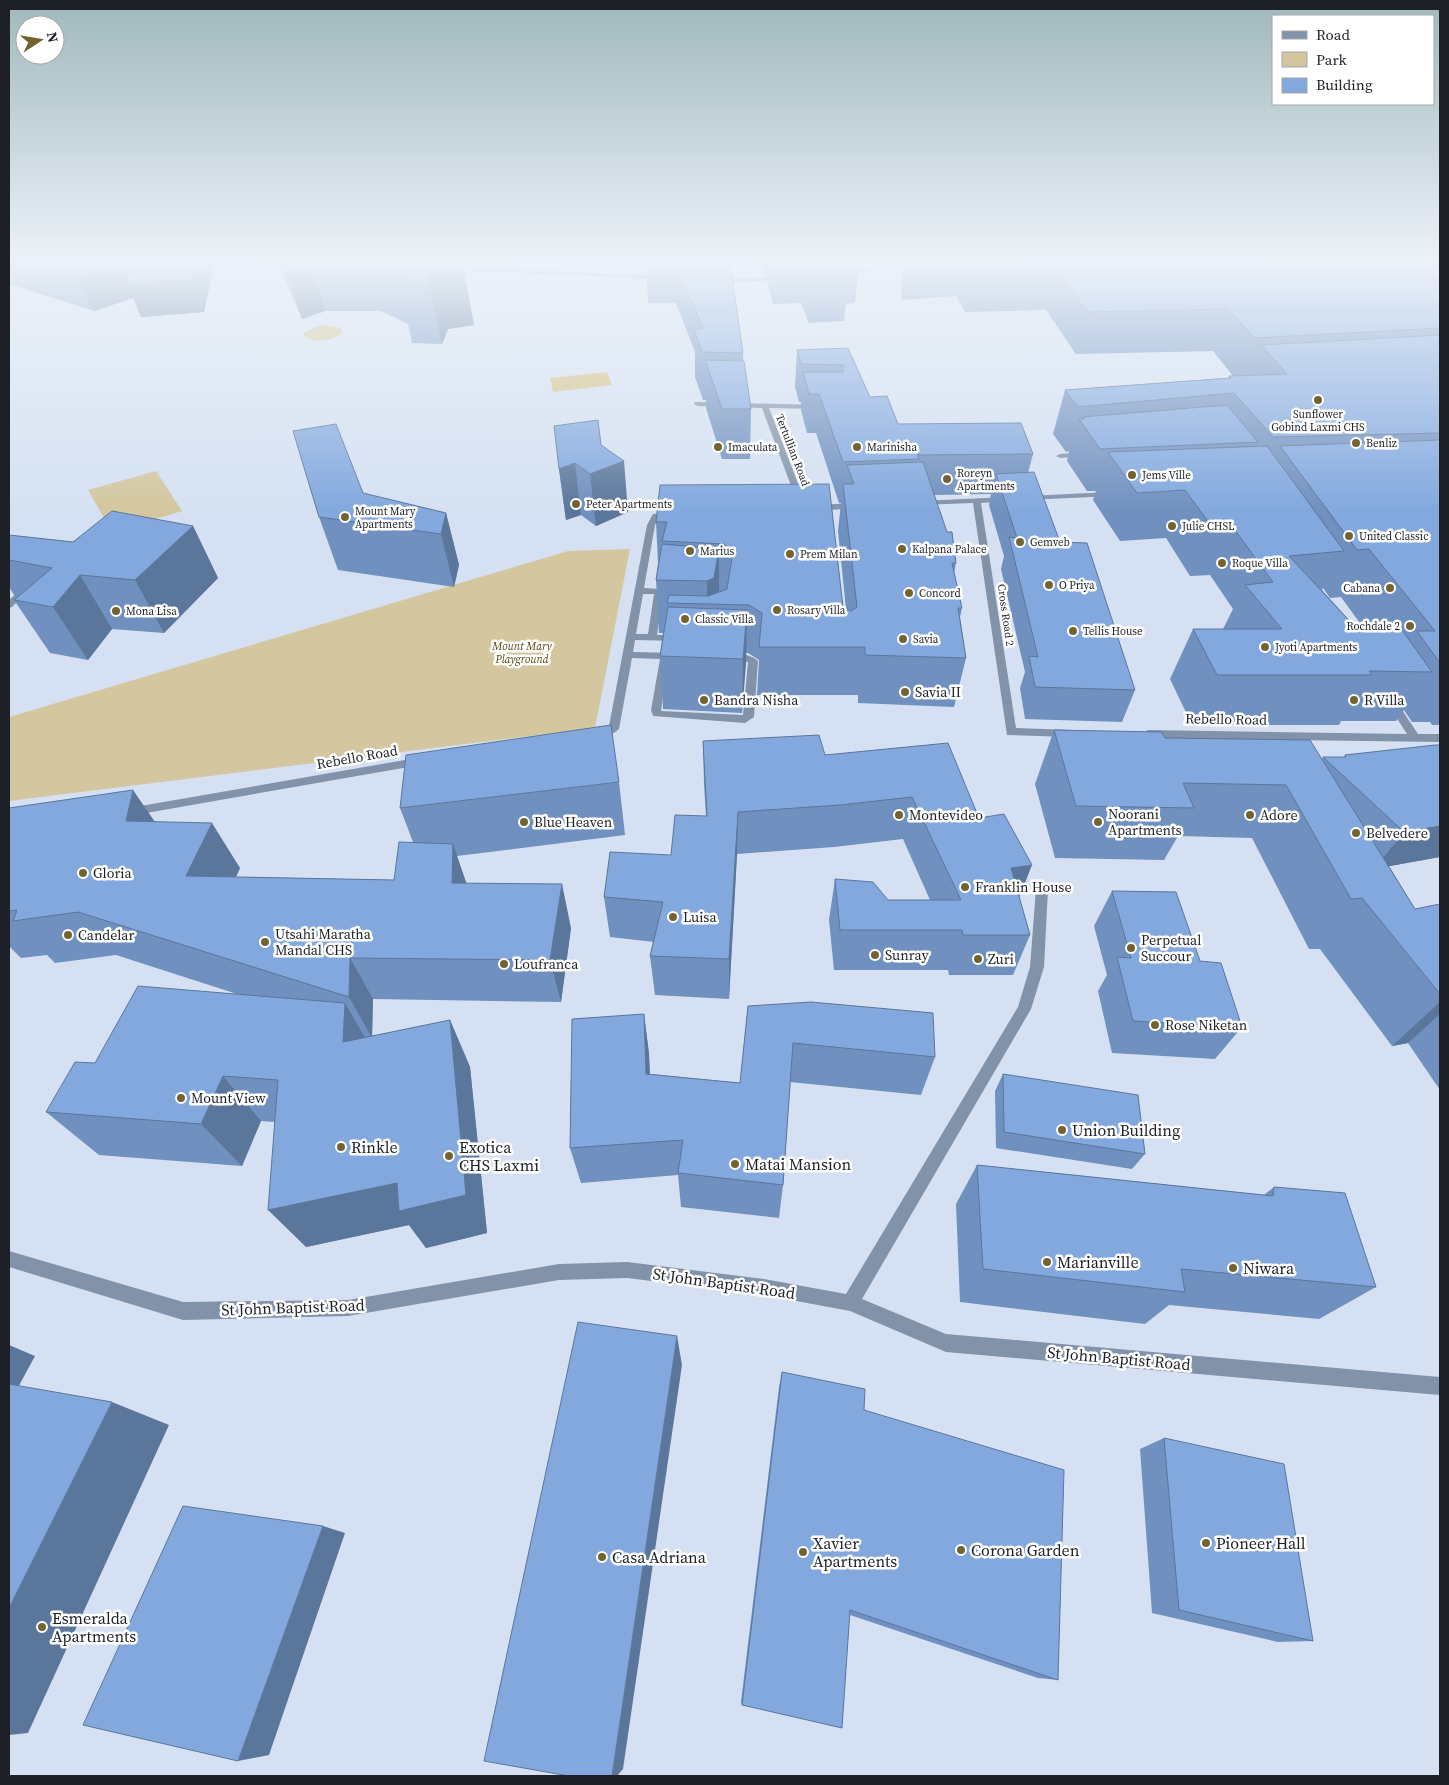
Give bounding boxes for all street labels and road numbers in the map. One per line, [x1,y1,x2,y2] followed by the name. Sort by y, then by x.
[772,412,813,489] street label: Tertullian Road
[994,583,1017,648] street label: Cross Road 2
[1185,708,1267,730] street label: Rebello Road
[315,740,399,774] street label: Rebello Road
[651,1262,797,1304] street label: St John Baptist Road
[221,1294,365,1320] street label: St John Baptist Road
[1047,1341,1191,1375] street label: St John Baptist Road

